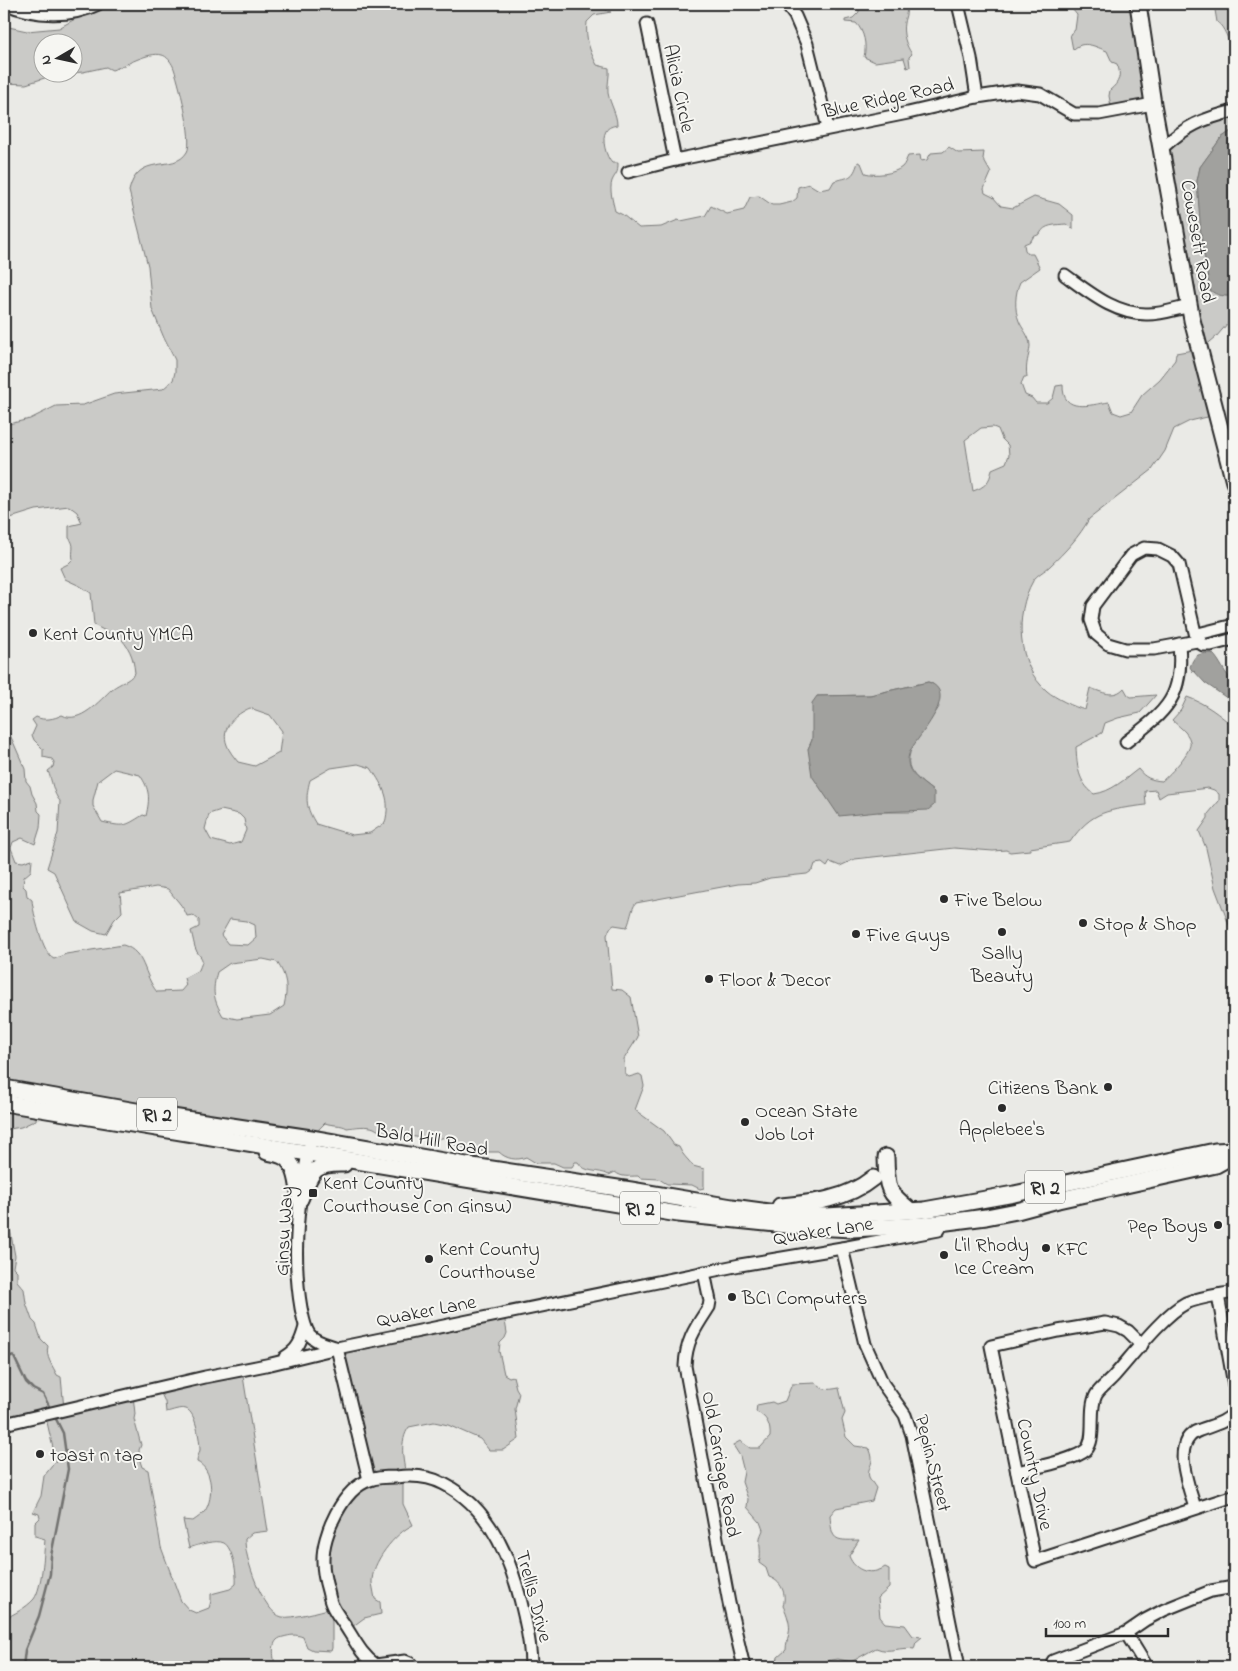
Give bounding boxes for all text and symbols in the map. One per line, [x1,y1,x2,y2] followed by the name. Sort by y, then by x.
[32,32,82,82] north arrow
[654,42,701,135] street label: Alicia Circle
[36,53,58,66] text: N
[819,71,957,129] street label: Blue Ridge Road
[1171,178,1222,305] street label: Cowesett Road
[43,621,193,650] place label: Kent County YMCA
[27,627,39,639] marker: Kent County YMCA
[953,887,1042,916] place label: Five Below
[938,893,950,905] marker: Five Below
[1093,911,1197,940] place label: Stop & Shop
[1077,917,1089,929] marker: Stop & Shop
[865,922,950,951] place label: Five Guys
[996,926,1008,938] marker: Sally Beauty
[850,928,862,940] marker: Five Guys
[970,940,1033,992] place label: Sally Beauty
[718,967,831,996] place label: Floor & Decor
[703,973,715,985] marker: Floor & Decor
[988,1075,1098,1104] place label: Citizens Bank
[1102,1081,1114,1093] marker: Citizens Bank
[137,1098,177,1130] road number: RI 2
[755,1098,858,1150] place label: Ocean State Job Lot
[996,1102,1008,1114] marker: Applebee's
[739,1116,751,1128] marker: Ocean State Job Lot
[959,1116,1045,1145] place label: Applebee's
[372,1117,490,1166] street label: Bald Hill Road
[323,1170,511,1222] place label: Kent County Courthouse (on Ginsu)
[1025,1170,1065,1204] road number: RI 2
[269,1185,302,1277] street label: Ginsu Way
[307,1187,319,1199] marker: Kent County Courthouse (on Ginsu)
[620,1192,660,1224] road number: RI 2
[771,1210,876,1255] street label: Quaker Lane
[1128,1213,1208,1242] place label: Pep Boys
[1212,1219,1224,1231] marker: Pep Boys
[954,1232,1034,1284] place label: L'il Rhody Ice Cream
[439,1236,540,1288] place label: Kent County Courthouse
[1056,1236,1088,1265] place label: KFC
[1040,1242,1052,1254] marker: KFC
[938,1249,950,1261] marker: L'il Rhody Ice Cream
[423,1253,435,1265] marker: Kent County Courthouse
[741,1285,867,1314] place label: BCI Computers
[374,1289,479,1336] street label: Quaker Lane
[726,1291,738,1303] marker: BCI Computers
[691,1389,747,1540] street label: Old Carriage Road
[906,1412,958,1515] street label: Pepin Street
[1008,1416,1060,1533] street label: Country Drive
[50,1442,143,1471] place label: toast n tap
[34,1448,46,1460] marker: toast n tap
[506,1548,559,1646] street label: Trellis Drive
[1046,1606,1168,1638] scale bar
[1053,1613,1086,1635] text: 100 m

